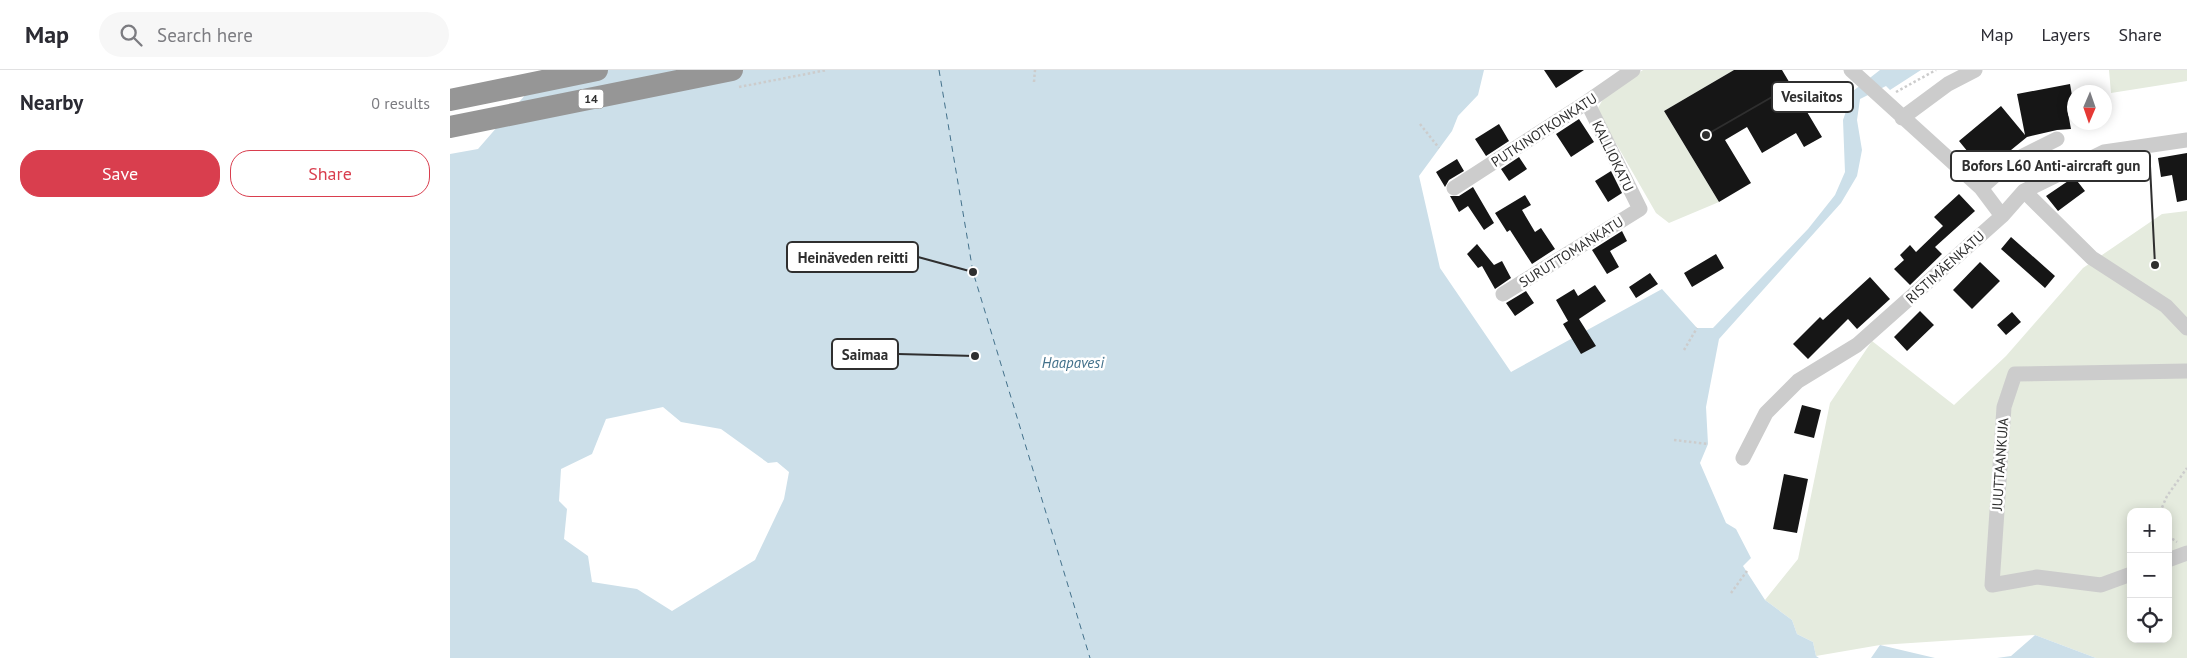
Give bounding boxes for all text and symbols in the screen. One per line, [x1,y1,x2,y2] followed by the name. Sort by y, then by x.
[99,12,449,57] search box
[25,19,69,50] text: Map
[117,21,145,49] icon: search
[157,23,253,47] text: Search here
[1981,23,2013,46] text: Map
[2041,23,2090,46] text: Layers
[2118,23,2162,46] text: Share
[1772,82,1853,112] callout: Vesilaitos
[2067,85,2112,130] north arrow
[1780,87,1843,106] text: Vesilaitos
[20,89,83,116] text: Nearby
[1488,89,1600,171] street label: PUTKINOTKONKATU
[578,90,604,108] road number: 14
[371,93,430,113] text: 0 results
[1588,118,1638,194] street label: KALLIOKATU
[20,150,220,197] button: Save
[230,150,430,197] button: Share
[1951,151,2150,181] callout: Bofors L60 Anti-aircraft gun
[1962,156,2140,175] text: Bofors L60 Anti-aircraft gun
[1515,213,1627,291] street label: SURUTTOMANKATU
[1902,227,1988,307] street label: RISTIMÄENKATU
[787,242,918,272] callout: Heinäveden reitti
[798,248,908,267] text: Heinäveden reitti
[832,339,898,369] callout: Saimaa
[842,345,888,364] text: Saimaa
[1042,353,1105,372] water label: Haapavesi
[1988,416,2012,512] street label: JUUTTAANKUJA
[2127,508,2172,643] map controls
[2127,508,2172,553] button: +
[2127,553,2172,598] button: −
[2127,598,2172,643] button: locate

